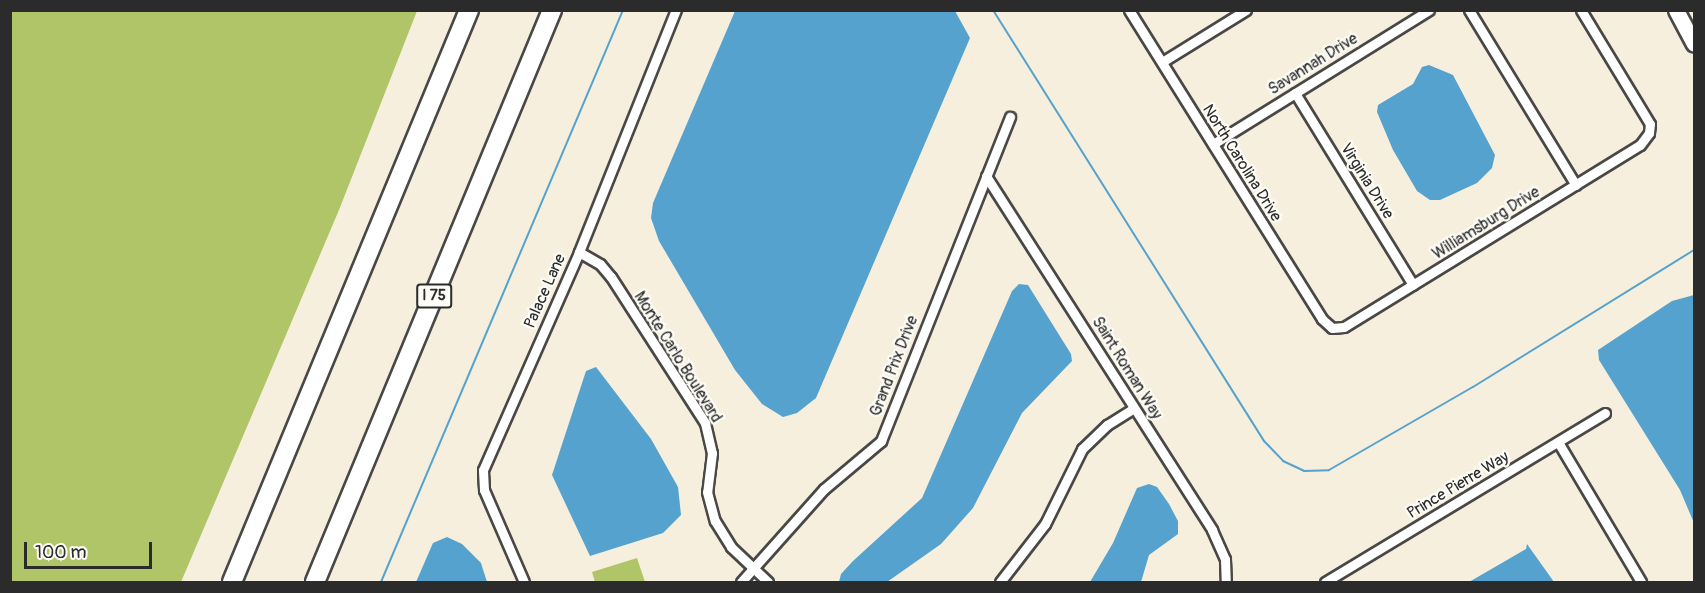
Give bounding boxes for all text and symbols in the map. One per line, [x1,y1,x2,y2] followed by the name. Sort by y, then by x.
[1265,29,1361,99] street label: Savannah Drive
[1198,101,1286,225] street label: North Carolina Drive
[1336,140,1398,222] street label: Virginia Drive
[1429,182,1543,264] street label: Williamsburg Drive
[520,251,570,331] street label: Palace Lane
[416,284,452,308] road number: I 75
[630,288,726,426] street label: Monte Carlo Boulevard
[866,313,922,419] street label: Grand Prix Drive
[1088,313,1166,423] street label: Saint Roman Way
[1404,447,1512,523] street label: Prince Pierre Way
[27,530,154,568] scale bar
[35,541,87,564] text: 100 m

